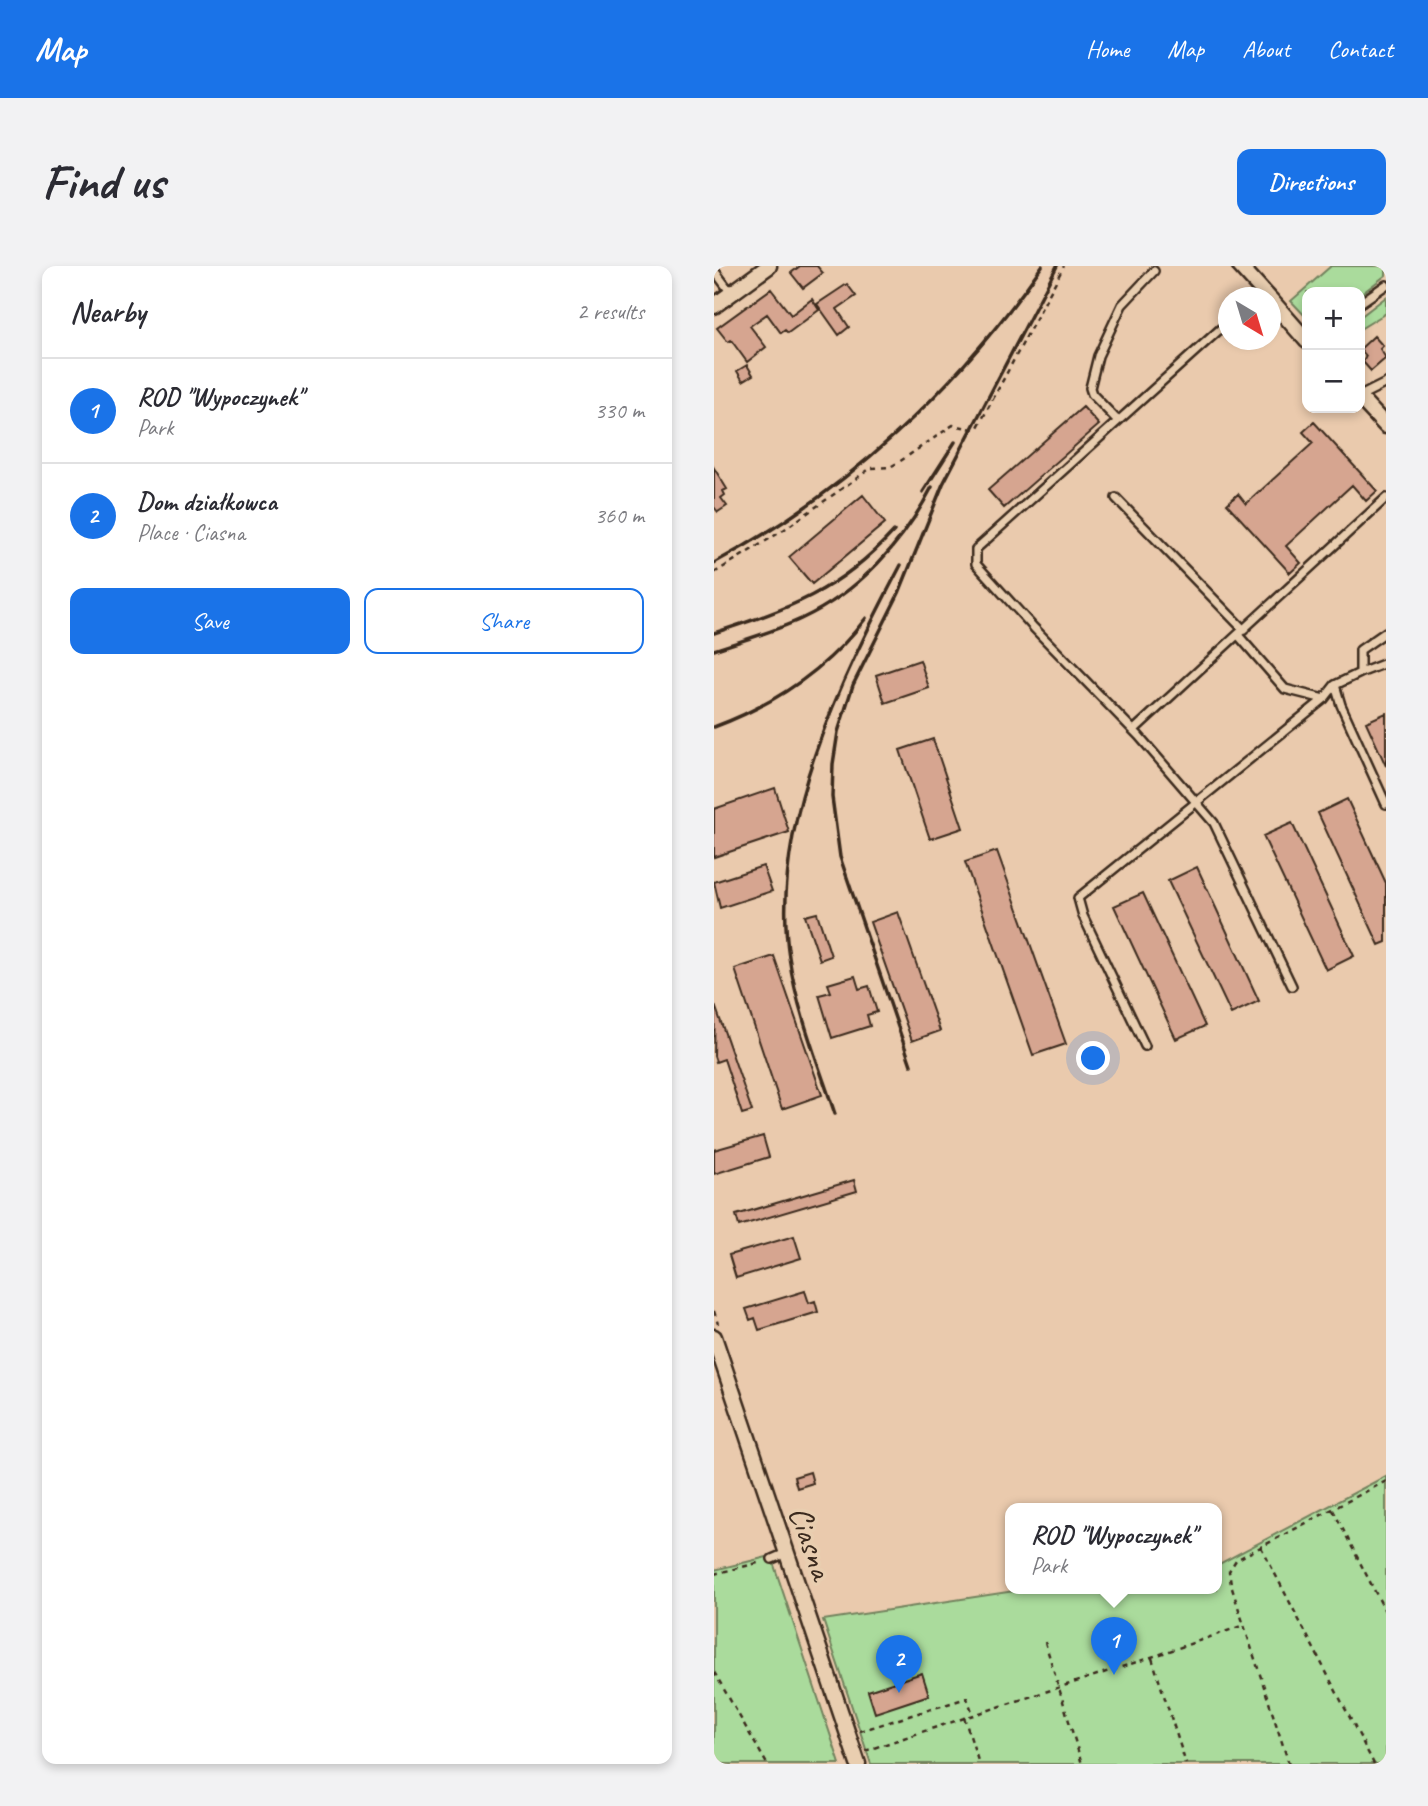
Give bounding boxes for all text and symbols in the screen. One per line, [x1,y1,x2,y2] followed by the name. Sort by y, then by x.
[35,28,86,70] text: Map
[1086,34,1129,64] text: Home
[1167,34,1204,64] text: Map
[1242,34,1290,64] text: About
[1328,34,1393,64] text: Contact
[1237,149,1386,215] button: Directions
[42,151,164,213] text: Find us
[1218,287,1281,350] north arrow
[1302,287,1365,413] map controls
[1302,287,1365,350] button: +
[70,293,146,331] text: Nearby
[577,297,644,326] text: 2 results
[1302,350,1365,413] button: −
[137,380,303,413] text: ROD "Wypoczynek"
[88,396,98,425] text: 1
[595,396,644,425] text: 330 m
[137,413,173,442] text: Park
[137,485,277,518] text: Dom działkowca
[88,501,98,530] text: 2
[595,501,644,530] text: 360 m
[137,518,245,547] text: Place · Ciasna
[70,588,350,654] button: Save
[364,588,644,654] button: Share
[1076,1041,1110,1075] your location
[779,1500,844,1587] street label: Ciasna
[1005,1503,1222,1594] popup
[1031,1518,1196,1551] text: ROD "Wypoczynek"
[1031,1551,1067,1580] text: Park
[1091,1617,1137,1675] pin: 1
[876,1635,922,1693] pin: 2

